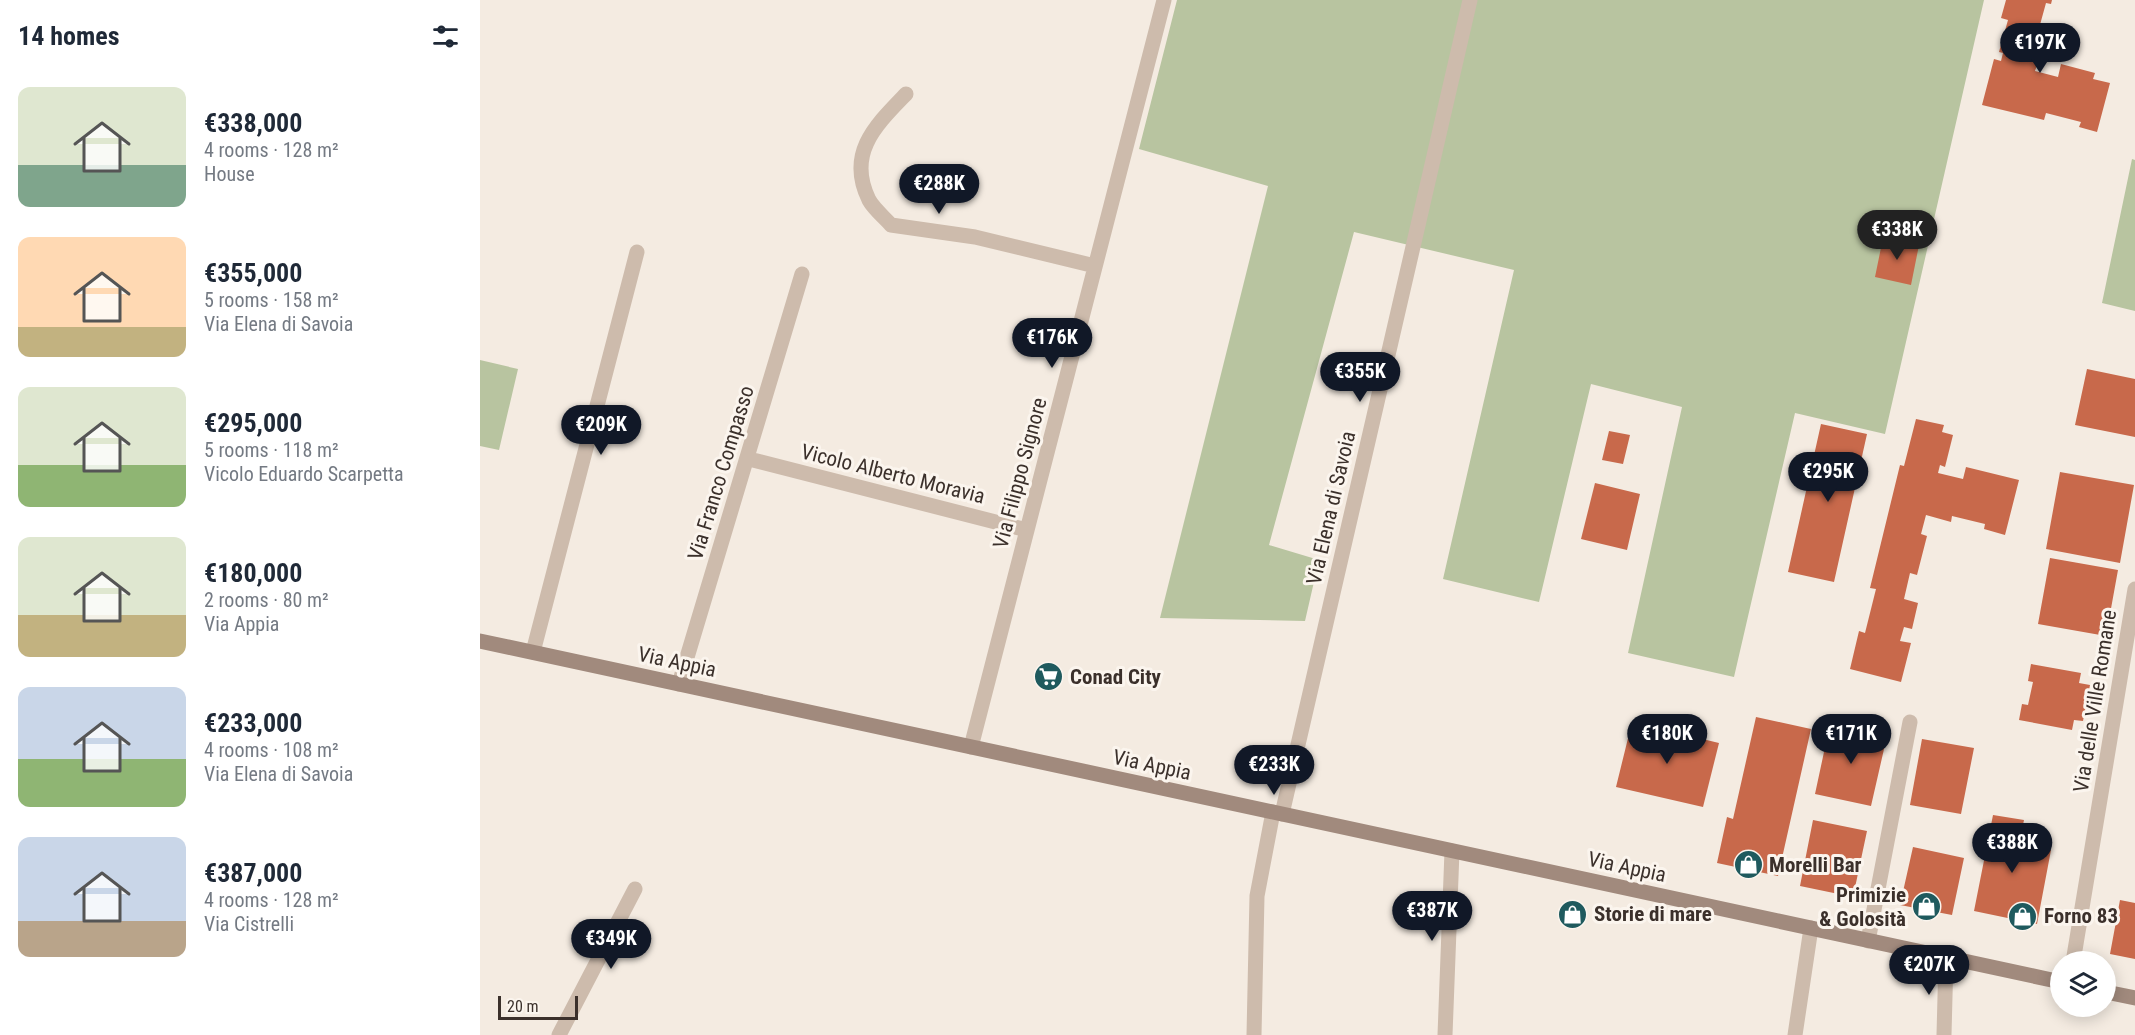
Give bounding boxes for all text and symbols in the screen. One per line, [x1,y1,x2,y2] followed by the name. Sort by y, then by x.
[429,20,462,53] icon: filters
[18,21,120,51] text: 14 homes
[1998,23,2082,74] pin: €197K
[2014,30,2066,54] text: €197K
[204,108,302,138] text: €338,000
[66,111,138,183] icon: home
[204,138,339,162] text: 4 rooms · 128 m²
[204,162,255,186] text: House
[897,164,981,215] pin: €288K
[913,171,965,195] text: €288K
[1855,210,1939,261] pin: €338K
[1871,217,1923,241] text: €338K
[204,258,302,288] text: €355,000
[66,261,138,333] icon: home
[204,288,339,312] text: 5 rooms · 158 m²
[204,312,353,336] text: Via Elena di Savoia
[1010,318,1094,369] pin: €176K
[1026,325,1078,349] text: €176K
[1318,352,1402,403] pin: €355K
[1334,359,1386,383] text: €355K
[683,383,759,563] street label: Via Franco Compasso
[988,395,1052,551] street label: Via Filippo Signore
[559,405,643,456] pin: €209K
[204,408,302,438] text: €295,000
[66,411,138,483] icon: home
[575,412,627,436] text: €209K
[1302,429,1360,587] street label: Via Elena di Savoia
[204,438,339,462] text: 5 rooms · 118 m²
[799,440,987,508] street label: Vicolo Alberto Moravia
[1786,452,1870,503] pin: €295K
[1802,459,1854,483] text: €295K
[204,462,404,486] text: Vicolo Eduardo Scarpetta
[204,558,302,588] text: €180,000
[66,561,138,633] icon: home
[204,588,329,612] text: 2 rooms · 80 m²
[2069,608,2121,794] street label: Via delle Ville Romane
[204,612,279,636] text: Via Appia
[636,642,718,682] street label: Via Appia
[1033,661,1065,693] supermarket icon: Conad City
[1070,665,1162,689] place label: Conad City
[204,708,302,738] text: €233,000
[66,711,138,783] icon: home
[1625,714,1709,765] pin: €180K
[1809,714,1893,765] pin: €171K
[1641,721,1693,745] text: €180K
[1825,721,1877,745] text: €171K
[204,738,339,762] text: 4 rooms · 108 m²
[1111,745,1193,785] street label: Via Appia
[1232,745,1316,796] pin: €233K
[1248,752,1300,776] text: €233K
[204,762,353,786] text: Via Elena di Savoia
[1970,823,2054,874] pin: €388K
[1986,830,2038,854] text: €388K
[1586,847,1668,887] street label: Via Appia
[1732,849,1764,881] shop icon: Morelli Bar
[1769,853,1862,877] place label: Morelli Bar
[204,858,302,888] text: €387,000
[66,861,138,933] icon: home
[1819,883,1906,931] place label: Primizie & Golosità
[204,888,339,912] text: 4 rooms · 128 m²
[1390,891,1474,942] pin: €387K
[1911,891,1943,923] shop icon: Primizie & Golosità
[1406,898,1458,922] text: €387K
[1557,898,1589,930] shop icon: Storie di mare
[2007,900,2039,932] shop icon: Forno 83
[1594,902,1712,926] place label: Storie di mare
[2044,904,2118,928] place label: Forno 83
[204,912,294,936] text: Via Cistrelli
[569,919,653,970] pin: €349K
[585,926,637,950] text: €349K
[1887,945,1971,996] pin: €207K
[2050,951,2116,1017] map controls
[2050,951,2116,1017] button: layers
[1903,952,1955,976] text: €207K
[498,993,578,1020] scale bar
[507,997,539,1016] text: 20 m

